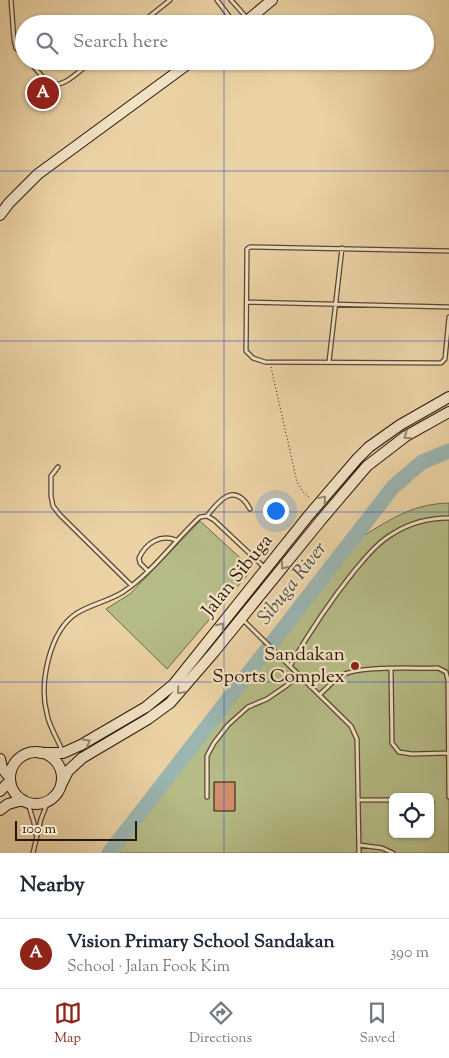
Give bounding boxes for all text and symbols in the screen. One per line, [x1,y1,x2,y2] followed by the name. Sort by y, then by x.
[15,15,434,70] search box
[33,29,61,57] icon: search
[73,29,168,56] text: Search here
[27,74,59,112] pin: A
[403,430,412,439] one-way arrow
[317,496,325,505] one-way arrow
[263,498,289,524] your location
[196,529,280,624] street label: Jalan Sibuga
[251,536,335,632] water label: Sibuga River
[281,560,289,569] one-way arrow
[215,623,223,632] one-way arrow
[212,642,345,691] place label: Sandakan Sports Complex
[349,660,361,672] marker: Sandakan Sports Complex
[177,686,186,695] one-way arrow
[81,738,90,748] one-way arrow
[389,793,434,838] map controls
[389,793,434,838] button: locate
[15,818,138,841] scale bar
[22,820,56,840] text: 100 m
[20,871,85,901] text: Nearby
[67,929,335,956] text: Vision Primary School Sandakan
[30,942,43,965] text: A
[390,942,429,965] text: 390 m
[67,956,230,979] text: School · Jalan Fook Kim
[54,999,82,1049] tab: Map
[189,999,252,1049] tab: Directions
[359,999,395,1049] tab: Saved

